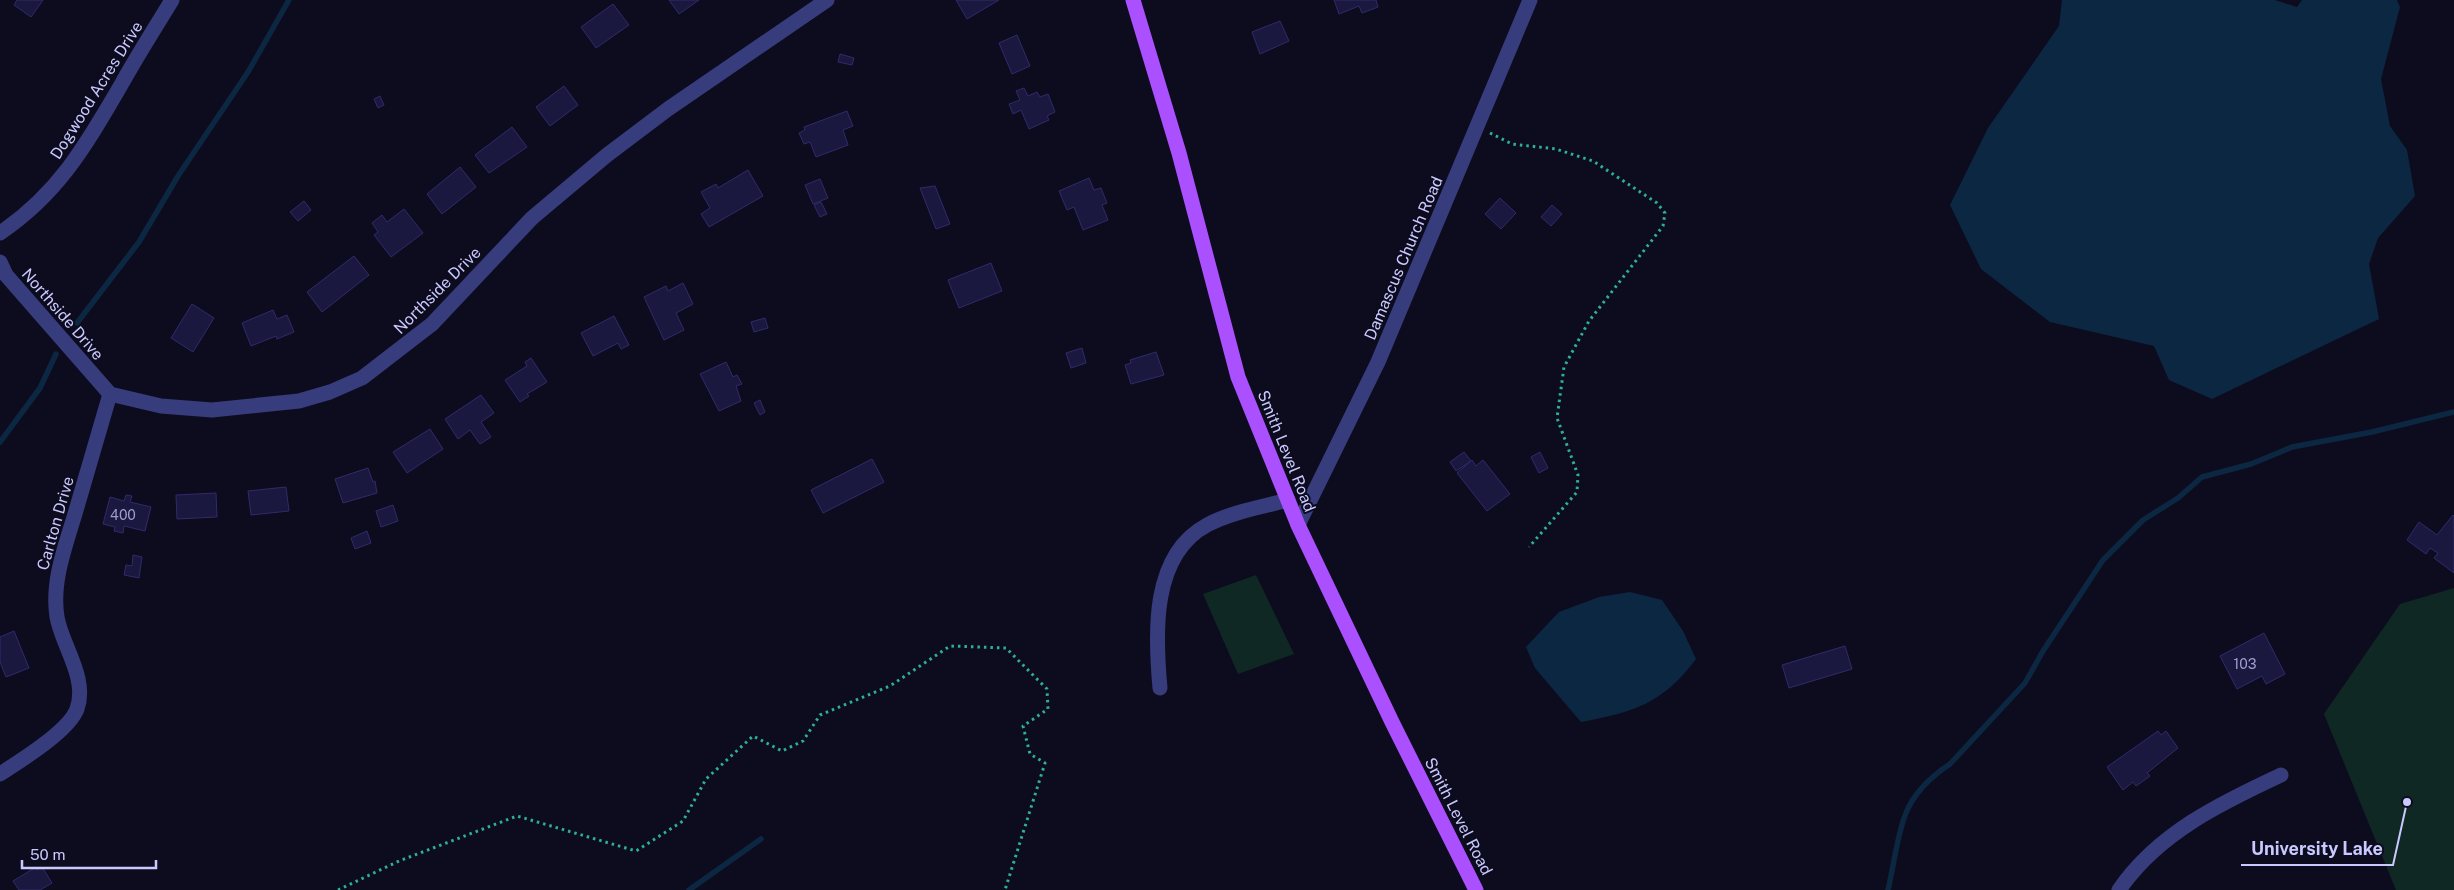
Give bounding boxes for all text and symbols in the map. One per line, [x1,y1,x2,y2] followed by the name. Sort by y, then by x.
[46,18,147,163] street label: Dogwood Acres Drive
[1360,174,1447,343] street label: Damascus Church Road
[390,243,485,338] street label: Northside Drive
[18,265,108,364] street label: Northside Drive
[1254,388,1320,515] street label: Smith Level Road
[33,474,78,572] street label: Carlton Drive
[110,507,136,523] house number: 400
[2234,656,2257,672] house number: 103
[1421,754,1496,878] street label: Smith Level Road
[2241,832,2393,865] callout: University Lake
[22,838,156,870] scale bar
[2251,838,2383,859] text: University Lake
[30,846,65,863] text: 50 m

